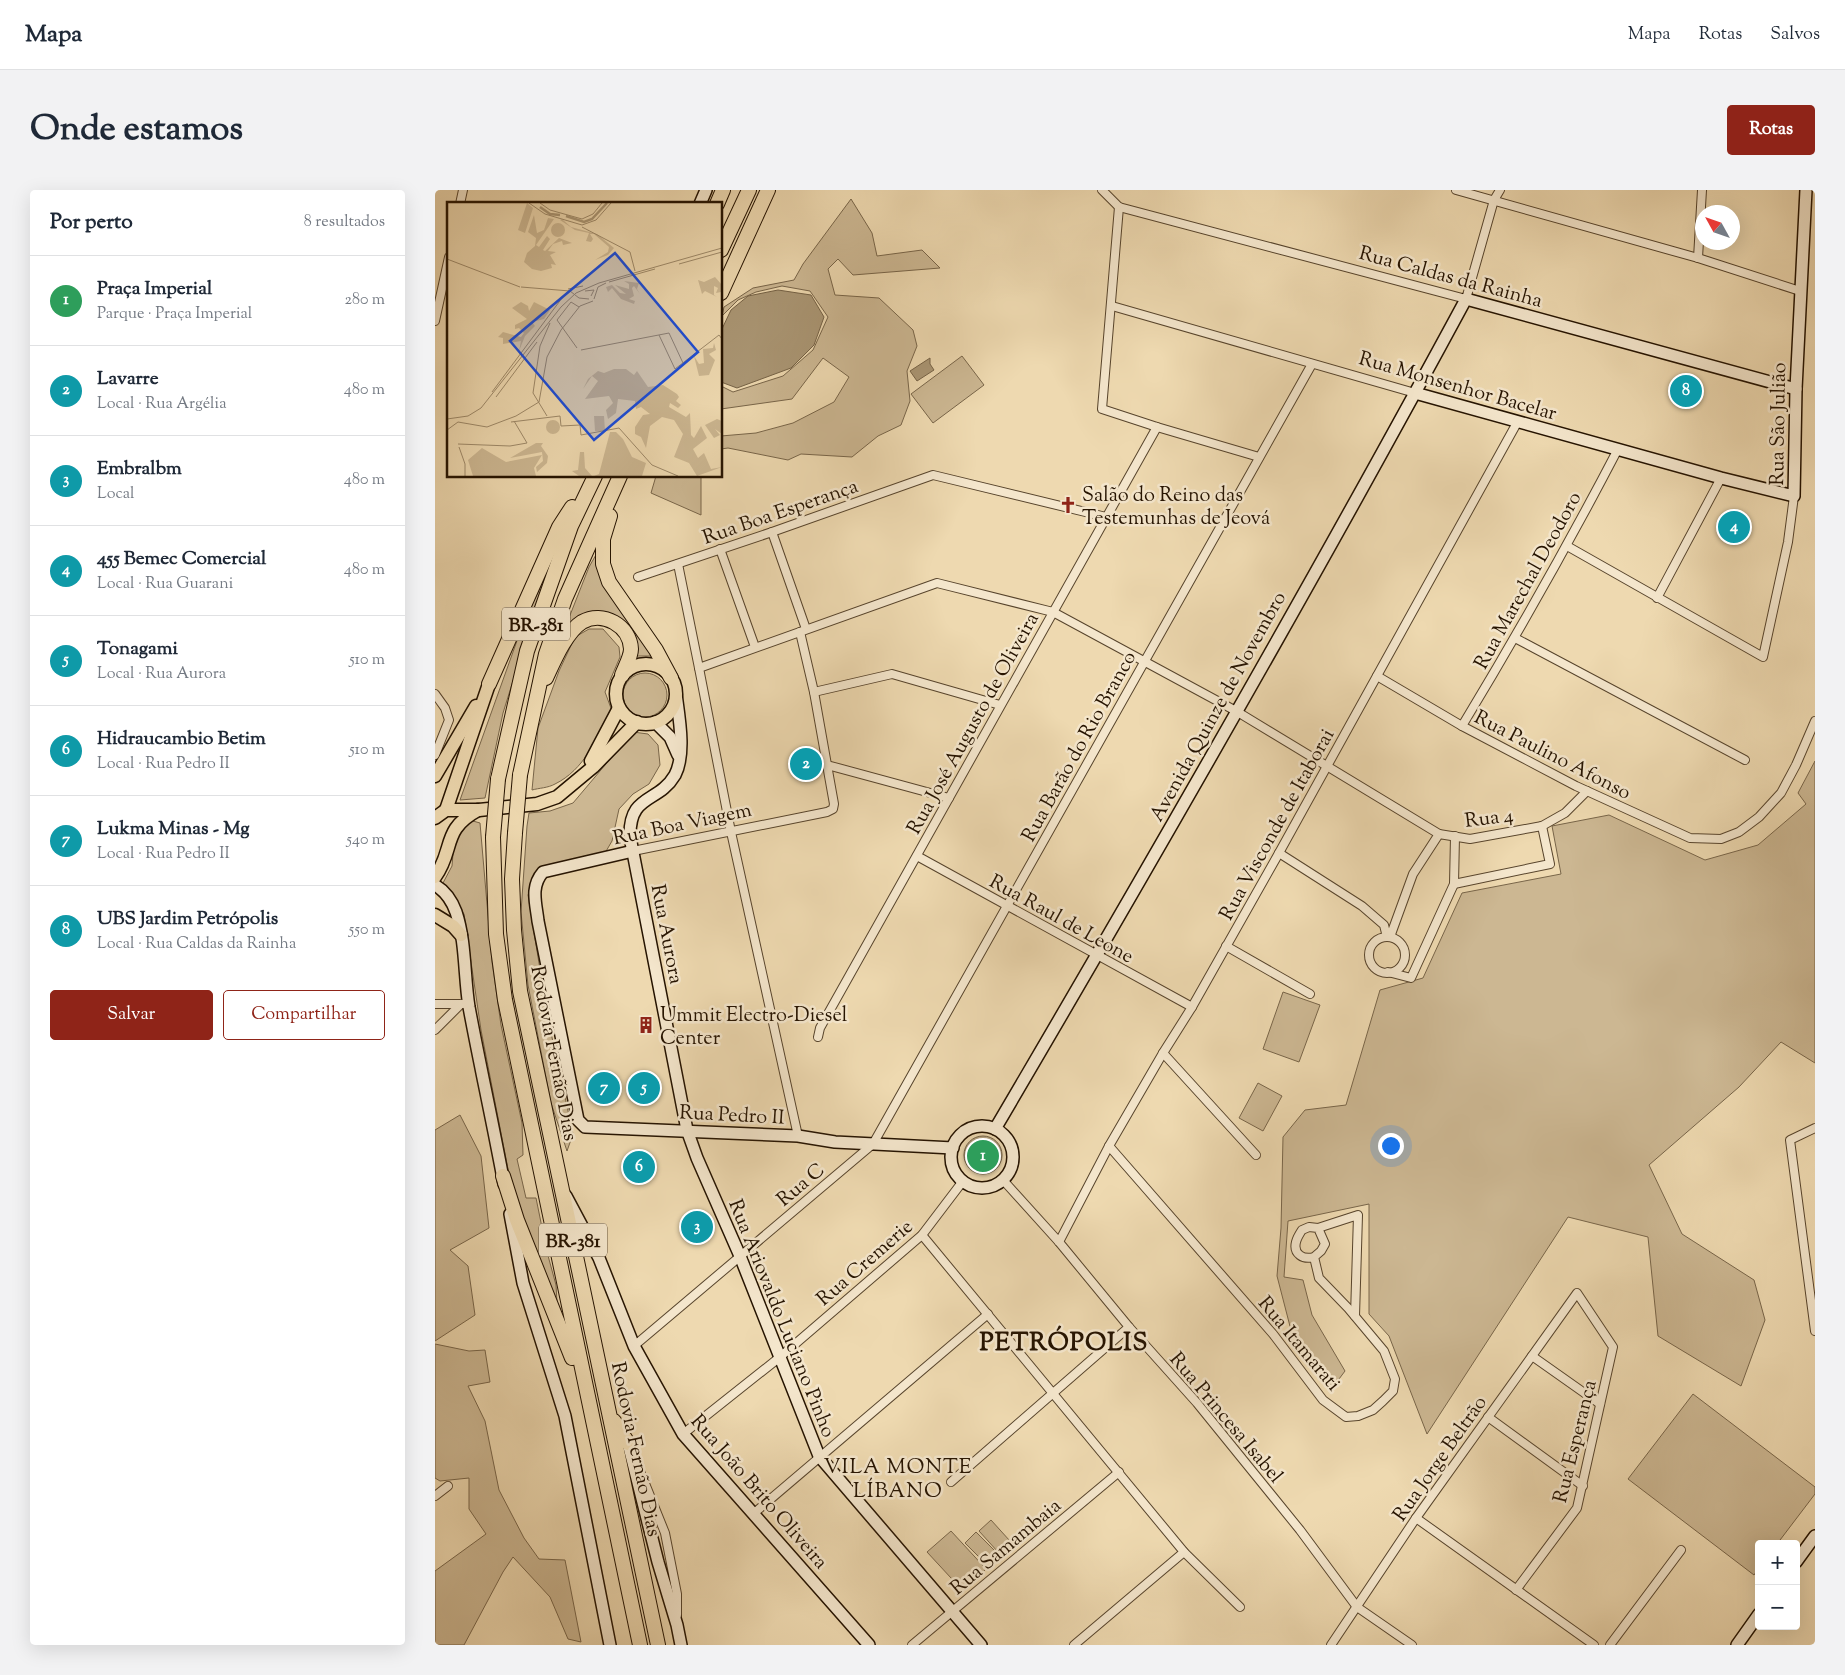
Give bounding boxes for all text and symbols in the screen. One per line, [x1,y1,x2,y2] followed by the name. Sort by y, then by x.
[25,18,82,52] text: Mapa
[1628,22,1671,48] text: Mapa
[1699,22,1742,48] text: Rotas
[1770,22,1820,48] text: Salvos
[30,105,243,156] text: Onde estamos
[1727,105,1815,155] button: Rotas
[447,202,723,478] inset map
[1695,205,1740,250] north arrow
[50,208,133,238] text: Por perto
[304,211,385,234] text: 8 resultados
[1355,240,1545,317] street label: Rua Caldas da Rainha
[97,276,212,303] text: Praça Imperial
[63,289,69,312] text: 1
[344,289,385,312] text: 280 m
[97,303,252,326] text: Parque · Praça Imperial
[1355,345,1560,430] street label: Rua Monsenhor Bacelar
[1764,362,1795,486] street label: Rua São Julião
[97,366,158,393] text: Lavarre
[1670,372,1702,410] pin: 8
[62,379,70,402] text: 2
[344,379,385,402] text: 480 m
[97,393,227,416] text: Local · Rua Argélia
[97,456,182,483] text: Embralbm
[63,469,69,492] text: 3
[344,469,385,492] text: 480 m
[699,473,862,554] street label: Rua Boa Esperança
[1082,482,1270,534] place label: Salão do Reino das Testemunhas de Jeová
[97,483,134,506] text: Local
[1468,487,1590,675] street label: Rua Marechal Deodoro
[1058,495,1078,515] church icon: Salão do Reino das Testemunhas de Jeová
[1718,508,1750,546] pin: 4
[97,546,266,573] text: 455 Bemec Comercial
[62,559,70,582] text: 4
[344,559,385,582] text: 480 m
[97,573,233,596] text: Local · Rua Guarani
[1144,587,1295,828] street label: Avenida Quinze de Novembro
[502,608,570,640] road number: BR-381
[901,608,1047,840] street label: Rua José Augusto de Oliveira
[97,636,178,663] text: Tonagami
[1016,646,1145,848] street label: Rua Barão do Rio Branco
[63,649,69,672] text: 5
[349,649,385,672] text: 510 m
[97,663,226,686] text: Local · Rua Aurora
[1468,704,1635,808] street label: Rua Paulino Afonso
[1213,724,1343,926] street label: Rua Visconde de Itaborai
[97,726,266,753] text: Hidraucambio Betim
[62,739,70,762] text: 6
[349,739,385,762] text: 510 m
[790,745,822,783] pin: 2
[97,753,230,776] text: Local · Rua Pedro II
[611,797,755,854] street label: Rua Boa Viagem
[1463,802,1515,837] street label: Rua 4
[97,816,250,843] text: Lukma Minas - Mg
[62,829,70,852] text: 7
[347,829,385,852] text: 540 m
[97,843,230,866] text: Local · Rua Pedro II
[983,868,1138,972] street label: Rua Raul de Leone
[642,882,689,987] street label: Rua Aurora
[97,906,278,933] text: UBS Jardim Petrópolis
[62,919,70,942] text: 8
[349,919,385,942] text: 550 m
[97,933,296,956] text: Local · Rua Caldas da Rainha
[521,963,584,1144] street label: Rodovia Fernão Dias
[50,990,213,1040] button: Salvar
[223,990,385,1040] button: Compartilhar
[660,1002,848,1054] place label: Ummit Electro-Diesel Center
[636,1015,656,1035] building icon: Ummit Electro-Diesel Center
[588,1069,620,1107] pin: 7
[628,1069,660,1107] pin: 5
[678,1099,786,1134] street label: Rua Pedro II
[1378,1133,1404,1159] your location
[967,1137,999,1175] pin: 1
[623,1148,655,1186] pin: 6
[771,1157,832,1215] street label: Rua C
[720,1195,842,1443] street label: Rua Ariovaldo Luciano Pinho
[681,1208,713,1246] pin: 3
[811,1214,920,1314] street label: Rua Cremerie
[539,1224,607,1256] road number: BR-381
[1250,1291,1347,1399] street label: Rua Itamarati
[980,1325,1148,1362] district label: PETRÓPOLIS
[1161,1347,1289,1491] street label: Rua Princesa Isabel
[602,1359,667,1540] street label: Rodovia Fernão Dias
[1547,1377,1606,1506] street label: Rua Esperança
[1387,1391,1495,1528] street label: Rua Jorge Beltrão
[683,1409,834,1577] street label: Rua João Brito Oliveira
[824,1453,972,1507] district label: VILA MONTE LÍBANO
[945,1493,1068,1603] street label: Rua Samambaia
[1755,1540,1800,1630] map controls
[1755,1540,1800,1585] button: +
[1755,1585,1800,1630] button: −

